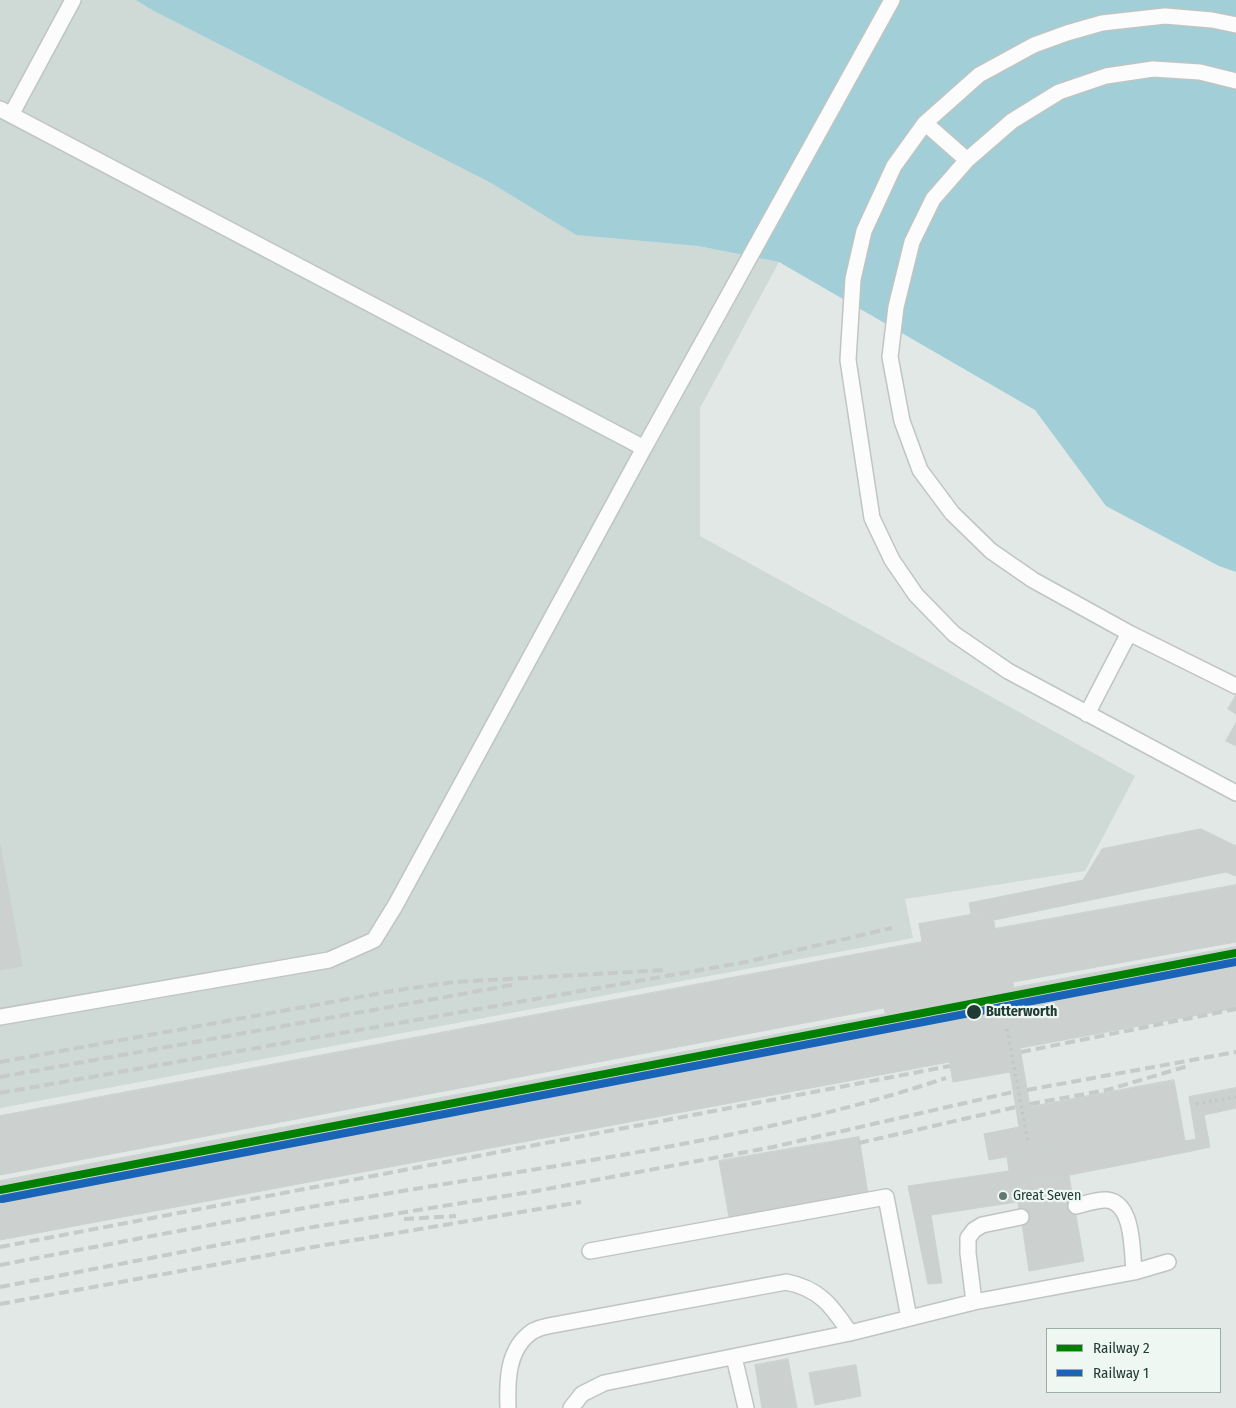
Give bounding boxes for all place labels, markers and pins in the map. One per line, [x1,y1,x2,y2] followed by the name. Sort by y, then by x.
[965,1003,983,1021] marker: Butterworth
[986,1004,1057,1020] place label: Butterworth
[1013,1188,1081,1204] place label: Great Seven
[997,1190,1009,1202] marker: Great Seven

